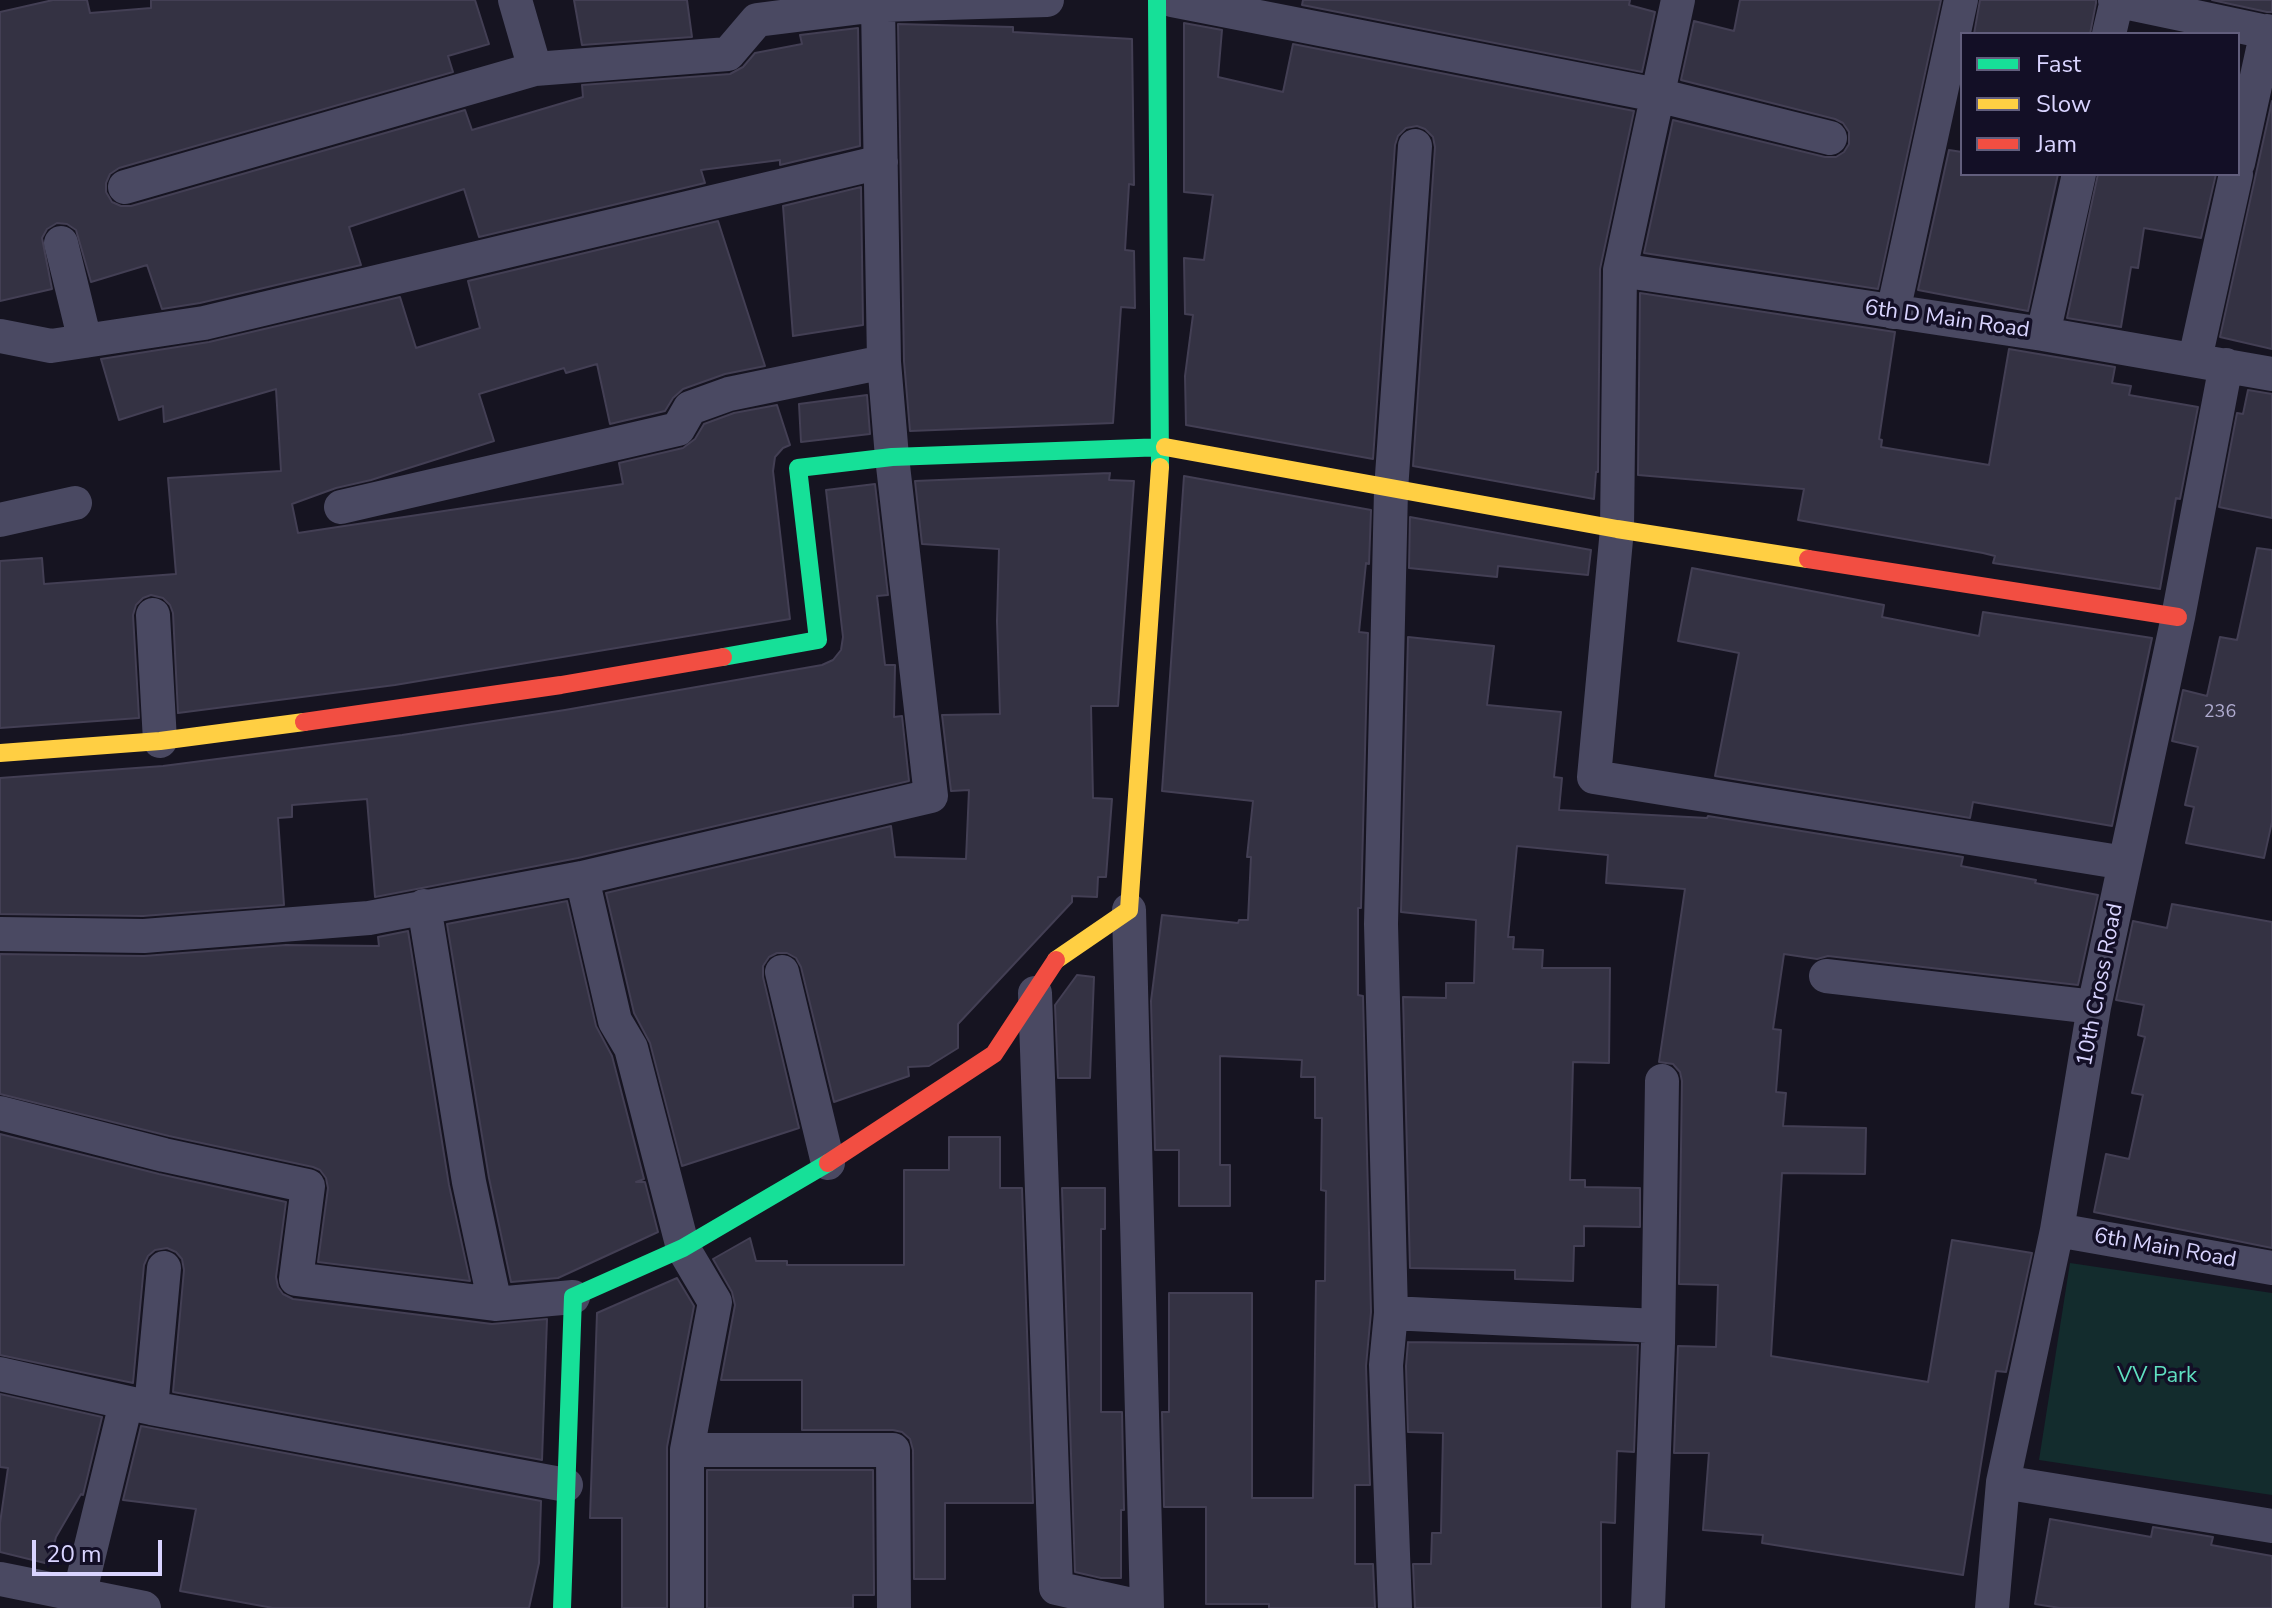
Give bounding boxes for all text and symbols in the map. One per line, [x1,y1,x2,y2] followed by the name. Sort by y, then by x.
[1960,32,2240,176] legend
[2036,48,2081,80] text: Fast
[2036,88,2091,120] text: Slow
[2036,128,2077,160] text: Jam
[1863,295,2031,345] street label: 6th D Main Road
[2204,702,2236,724] house number: 236
[2072,901,2130,1069] street label: 10th Cross Road
[2092,1224,2238,1274] street label: 6th Main Road
[2117,1364,2197,1390] park label: VV Park
[36,1524,166,1574] scale bar
[46,1538,102,1570] text: 20 m

